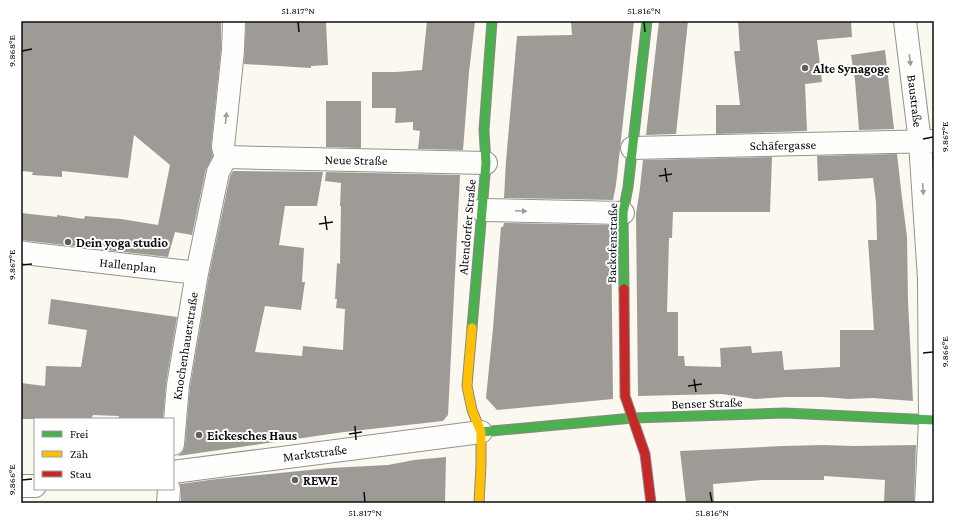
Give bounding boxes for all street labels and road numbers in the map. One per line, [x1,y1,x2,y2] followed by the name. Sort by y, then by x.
[904,74,926,128] street label: Baustraße
[750,137,817,153] street label: Schäfergasse
[324,152,388,168] street label: Neue Straße
[455,178,479,275] street label: Altendorfer Straße
[604,202,620,283] street label: Backofenstraße
[99,255,157,275] street label: Hallenplan
[169,291,201,401] street label: Knochenhauerstraße
[671,394,743,412] street label: Benser Straße
[282,442,348,464] street label: Marktstraße

